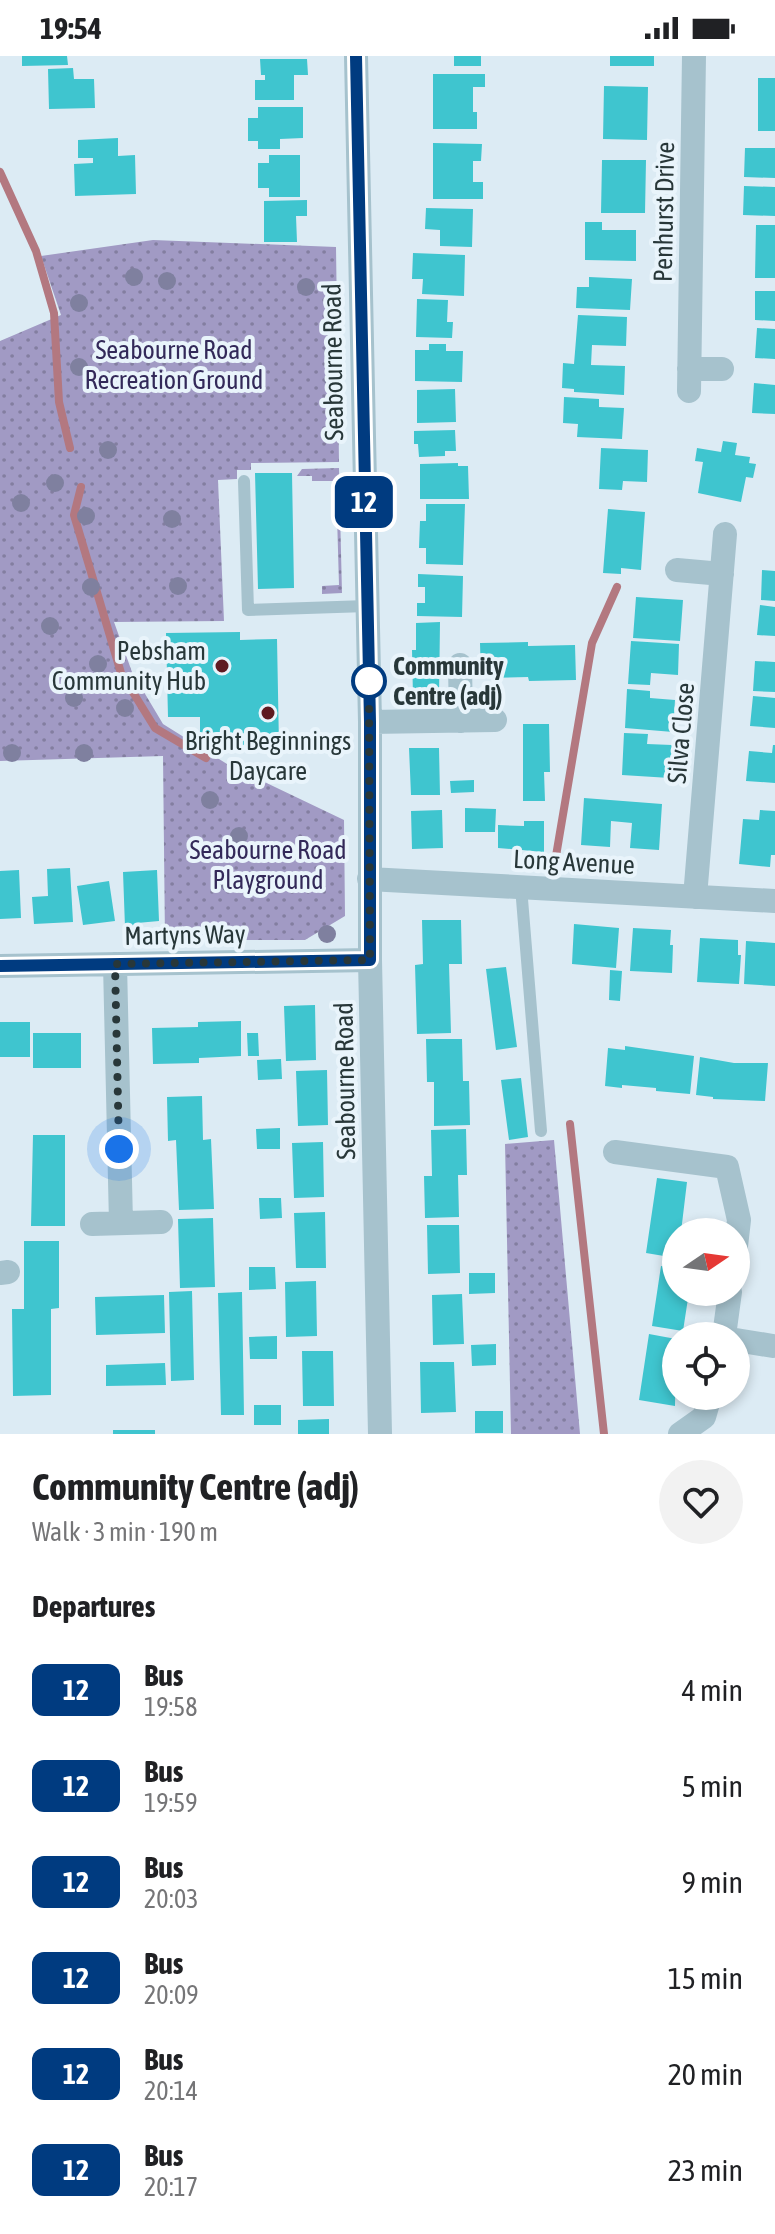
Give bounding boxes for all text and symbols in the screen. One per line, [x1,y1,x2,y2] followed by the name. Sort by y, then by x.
[40,11,102,45] text: 19:54
[648,142,680,282] street label: Penhurst Drive
[317,283,349,441] street label: Seabourne Road
[85,335,263,395] park label: Seabourne Road Recreation Ground
[328,476,400,528] line badge: 12
[351,486,377,518] text: 12
[52,636,206,696] place label: Pebsham Community Hub
[393,651,504,711] place label: Community Centre (adj)
[213,657,231,675] marker: Pebsham Community Hub
[352,664,386,698] marker: Community Centre (adj)
[662,681,700,785] street label: Silva Close
[259,704,277,722] marker: Bright Beginnings Daycare
[185,726,351,786] place label: Bright Beginnings Daycare
[189,835,347,895] park label: Seabourne Road Playground
[512,844,636,880] street label: Long Avenue
[124,919,246,951] street label: Martyns Way
[329,1002,361,1160] street label: Seabourne Road
[99,1129,139,1169] your location
[662,1218,750,1306] north arrow
[662,1218,750,1410] map controls
[662,1322,750,1410] button: locate
[659,1460,743,1544] button: heart
[32,1465,359,1508] text: Community Centre (adj)
[32,1517,218,1547] text: Walk · 3 min · 190 m
[32,1589,155,1623] text: Departures
[144,1658,183,1692] text: Bus
[682,1673,743,1707] text: 4 min
[63,1674,89,1706] text: 12
[144,1692,198,1722] text: 19:58
[144,1754,183,1788] text: Bus
[682,1769,743,1803] text: 5 min
[63,1770,89,1802] text: 12
[144,1788,198,1818] text: 19:59
[144,1850,183,1884] text: Bus
[682,1865,743,1899] text: 9 min
[63,1866,89,1898] text: 12
[144,1884,199,1914] text: 20:03
[144,1946,183,1980] text: Bus
[668,1961,743,1995] text: 15 min
[63,1962,89,1994] text: 12
[144,1980,199,2010] text: 20:09
[144,2042,183,2076] text: Bus
[668,2057,743,2091] text: 20 min
[63,2058,89,2090] text: 12
[144,2076,198,2106] text: 20:14
[144,2138,183,2172] text: Bus
[668,2153,743,2187] text: 23 min
[63,2154,89,2186] text: 12
[144,2172,198,2202] text: 20:17

